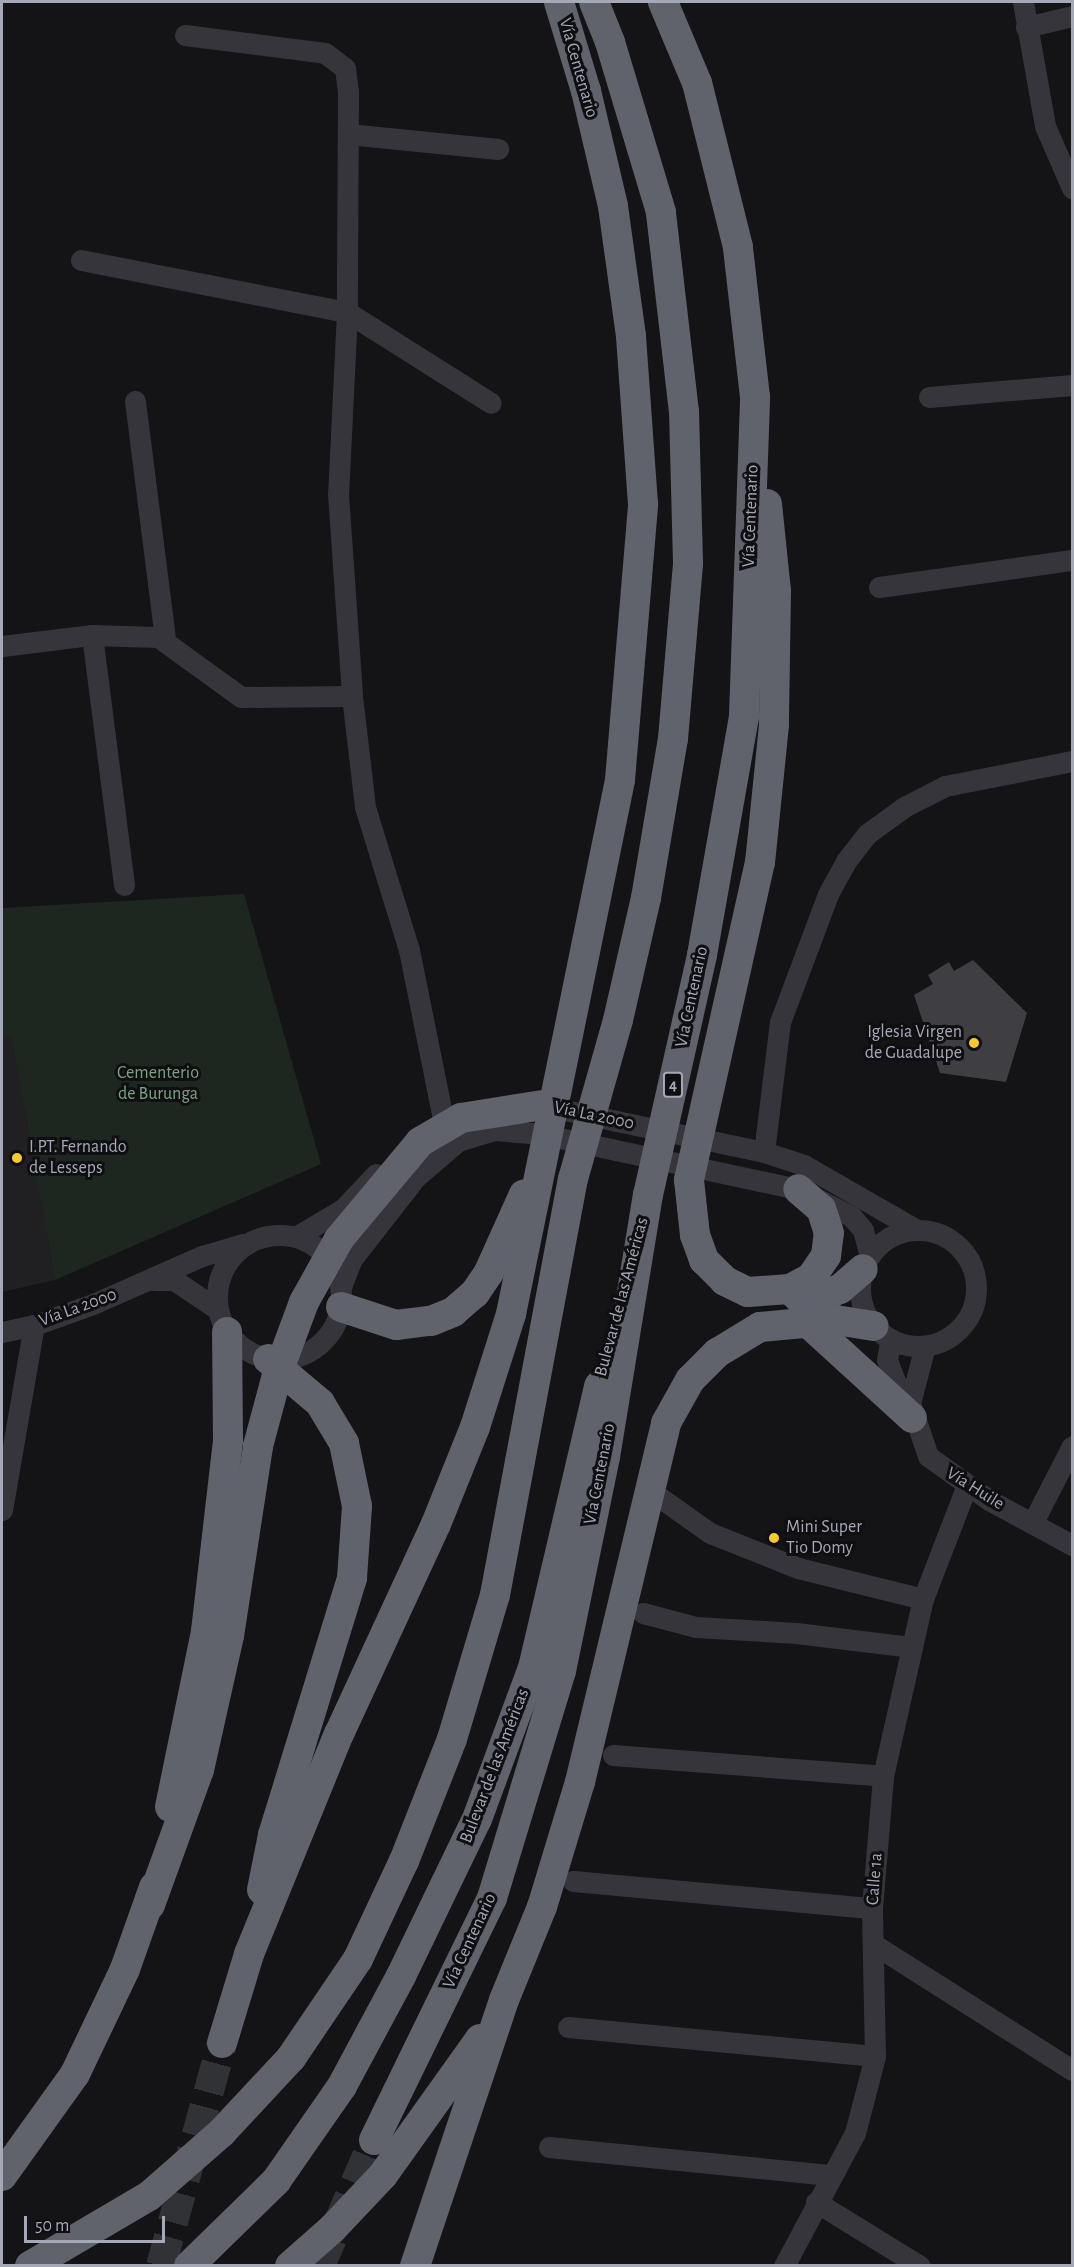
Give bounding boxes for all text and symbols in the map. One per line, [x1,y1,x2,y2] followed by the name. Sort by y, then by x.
[553,16,603,120] street label: Vía Centenario
[738,464,764,568] street label: Vía Centenario
[671,945,713,1049] street label: Vía Centenario
[865,1022,962,1064] place label: Iglesia Virgen de Guadalupe
[967,1036,981,1050] marker: Iglesia Virgen de Guadalupe
[117,1063,199,1106] park label: Cementerio de Burunga
[662,1072,684,1098] road number: 4
[552,1097,636,1135] street label: Vía La 2000
[29,1137,127,1180] place label: I.P.T. Fernando de Lesseps
[10,1151,24,1165] marker: I.P.T. Fernando de Lesseps
[590,1215,654,1379] street label: Bulevar de las Américas
[36,1284,120,1332] street label: Vía La 2000
[580,1422,620,1526] street label: Vía Centenario
[942,1463,1008,1515] street label: Vía Huile
[786,1517,862,1559] place label: Mini Super Tio Domy
[767,1531,781,1545] marker: Mini Super Tio Domy
[456,1686,534,1846] street label: Bulevar de las Américas
[862,1852,888,1906] street label: Calle 1a
[439,1890,501,1992] street label: Vía Centenario
[27,2204,168,2242] scale bar
[35,2217,69,2235] text: 50 m

